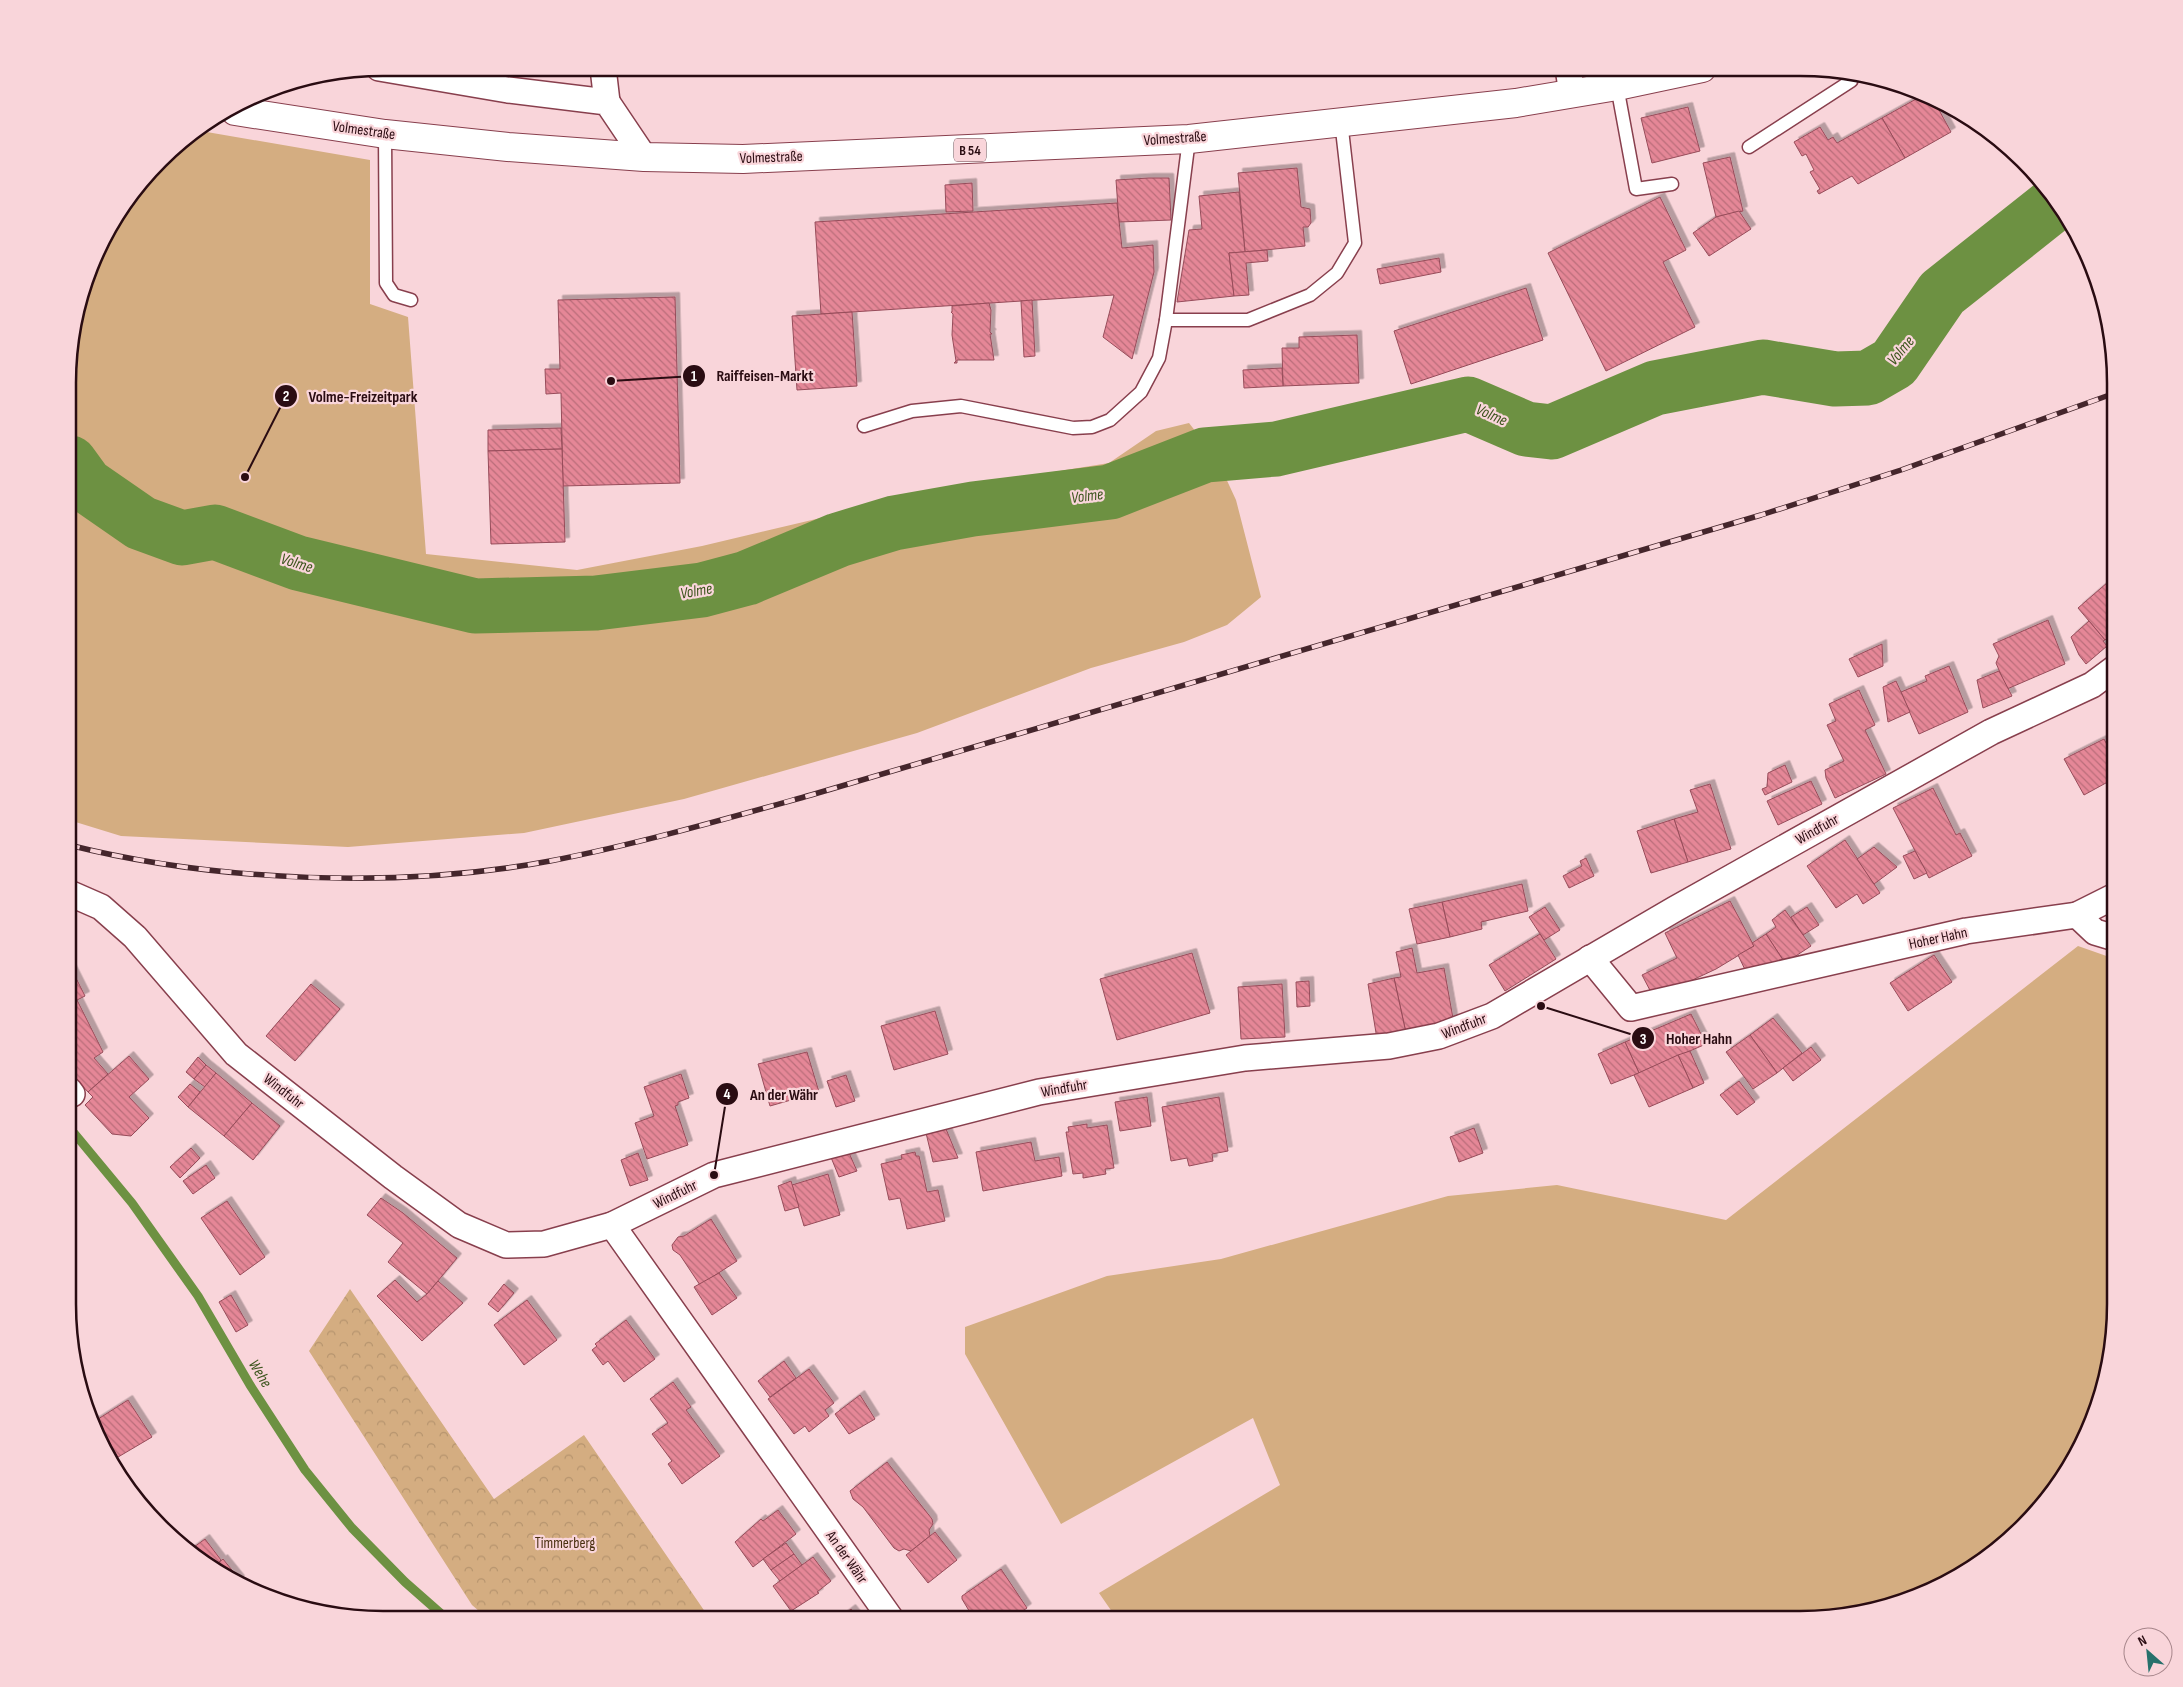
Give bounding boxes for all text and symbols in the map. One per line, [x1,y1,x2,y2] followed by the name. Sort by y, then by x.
[331,117,396,144] street label: Volmestraße
[1143,127,1207,150] street label: Volmestraße
[954,138,986,162] road number: B 54
[739,147,803,168] street label: Volmestraße
[1883,332,1919,369] water label: Volme
[681,360,823,391] callout: Raiffeisen-Markt
[691,367,697,386] text: 1
[716,367,814,386] text: Raiffeisen-Markt
[273,381,427,412] callout: Volme-Freizeitpark
[283,387,289,406] text: 2
[309,388,418,407] text: Volme-Freizeitpark
[1473,400,1510,431] water label: Volme
[1070,485,1104,508] water label: Volme
[278,550,315,577] water label: Volme
[679,579,714,604] water label: Volme
[1792,810,1843,849] street label: Windfuhr
[1907,923,1969,954] street label: Hoher Hahn
[1439,1009,1490,1044] street label: Windfuhr
[1631,1023,1742,1054] callout: Hoher Hahn
[1640,1030,1647,1049] text: 3
[1666,1030,1732,1049] text: Hoher Hahn
[259,1070,308,1114] street label: Windfuhr
[1040,1075,1089,1102] street label: Windfuhr
[715,1079,828,1110] callout: An der Währ
[724,1085,731,1104] text: 4
[749,1086,818,1105] text: An der Währ
[650,1175,701,1213] street label: Windfuhr
[244,1356,275,1391] water label: Wehe
[821,1526,872,1588] street label: An der Währ
[535,1534,595,1553] park label: Timmerberg
[2123,1627,2173,1677] north arrow
[2135,1632,2150,1650] text: N

